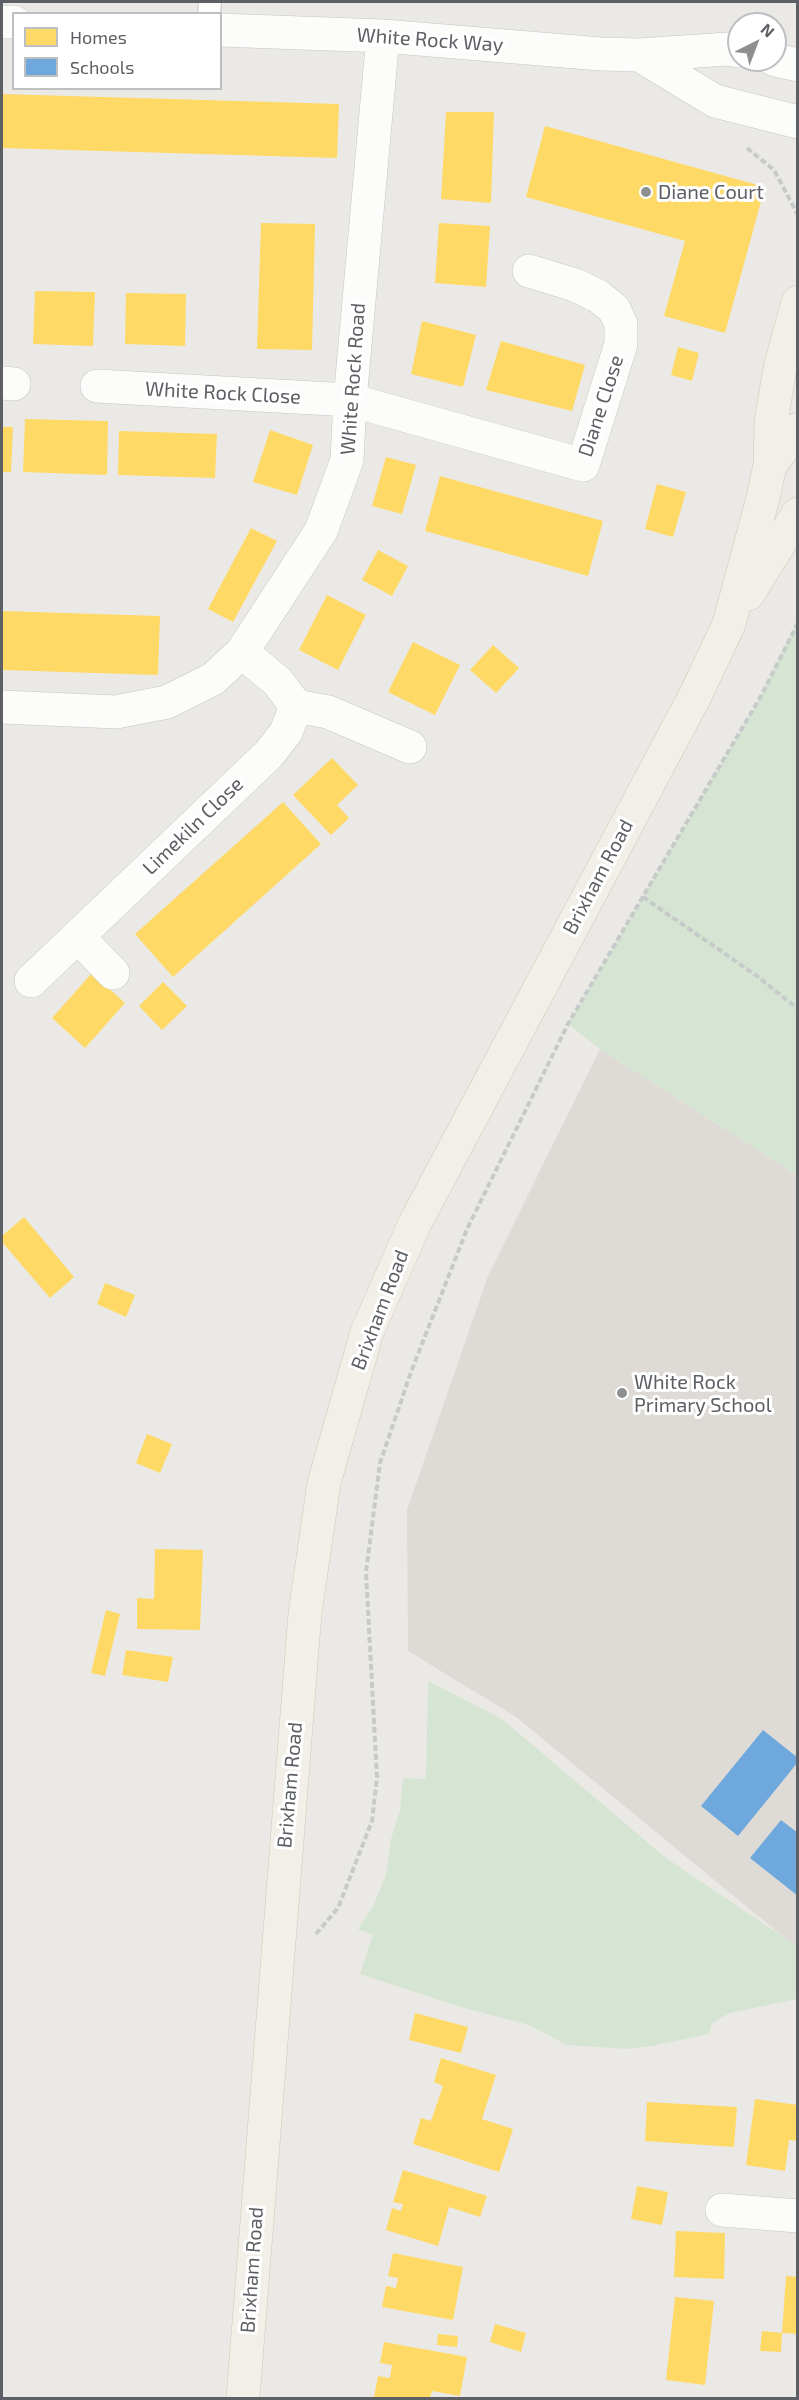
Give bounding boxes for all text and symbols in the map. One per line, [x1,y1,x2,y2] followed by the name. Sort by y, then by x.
[12,12,222,90] legend
[727,12,787,72] north arrow
[757,19,779,41] text: N
[356,23,504,57] street label: White Rock Way
[70,26,127,48] text: Homes
[70,56,134,78] text: Schools
[658,180,764,204] place label: Diane Court
[639,185,653,199] marker: Diane Court
[336,302,370,456] street label: White Rock Road
[573,352,629,460] street label: Diane Close
[144,377,302,409] street label: White Rock Close
[138,772,248,880] street label: Limekiln Close
[558,815,638,939] street label: Brixham Road
[346,1247,414,1373] street label: Brixham Road
[634,1370,772,1417] place label: White Rock Primary School
[615,1386,629,1400] marker: White Rock Primary School
[273,1721,307,1849] street label: Brixham Road
[236,2206,268,2334] street label: Brixham Road

